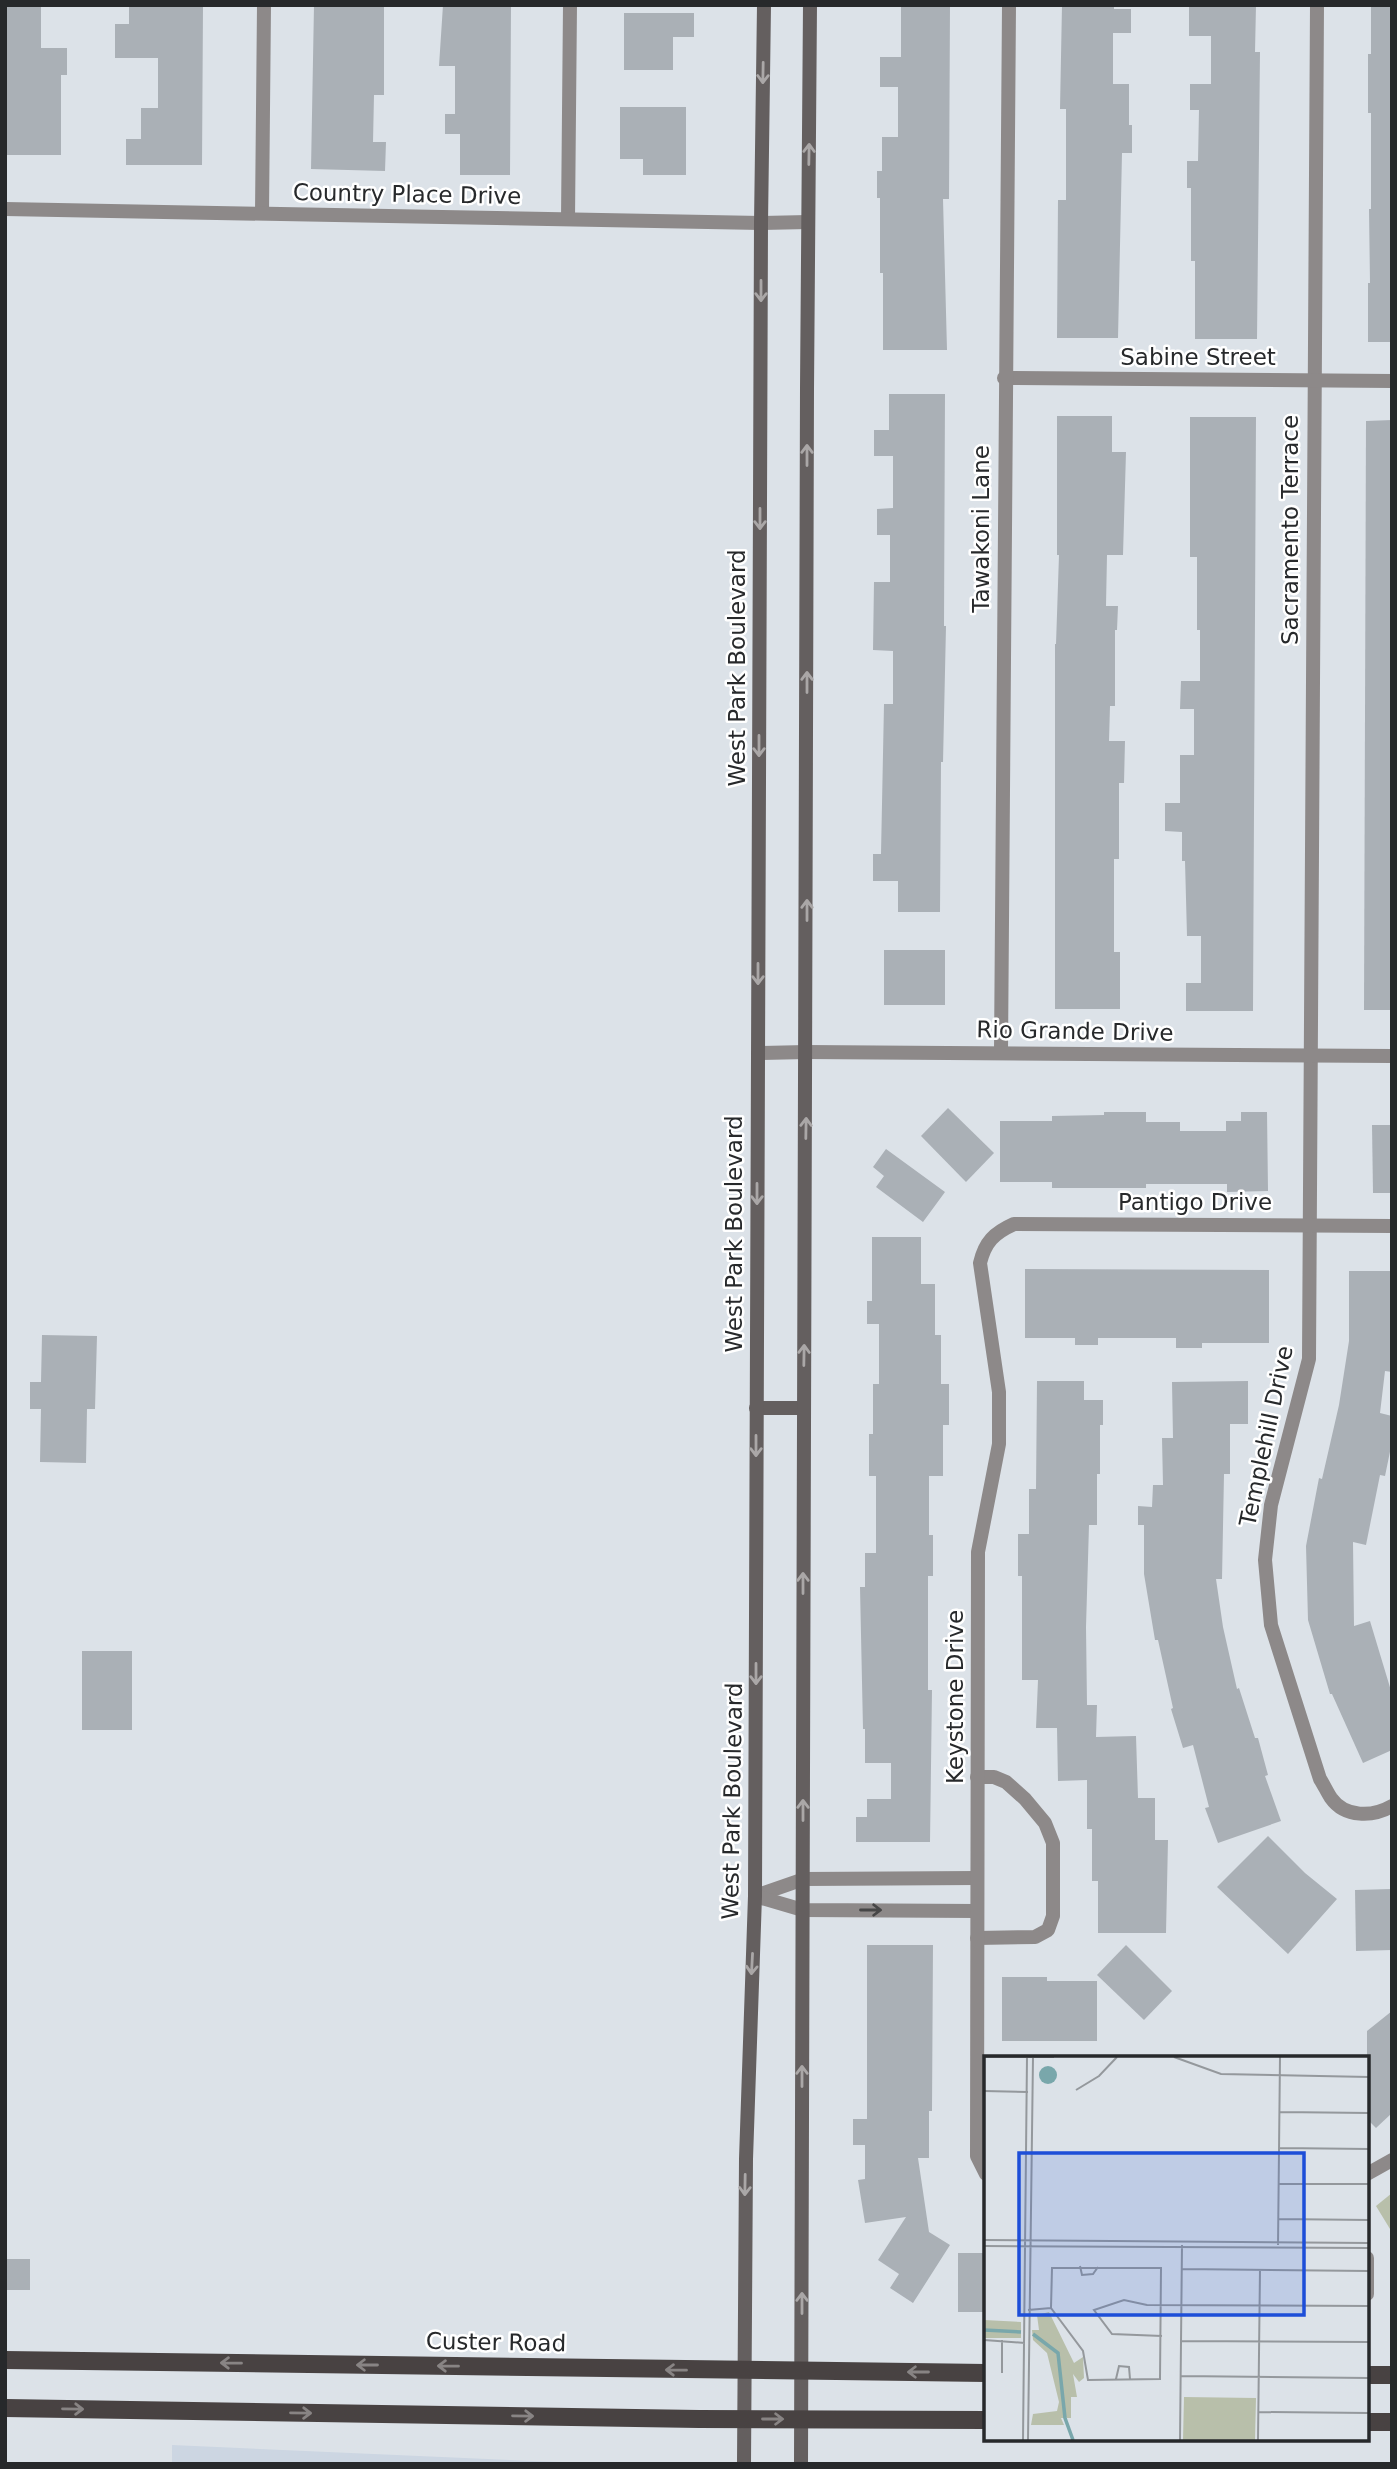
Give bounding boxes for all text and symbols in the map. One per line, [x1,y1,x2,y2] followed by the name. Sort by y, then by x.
[756,62,770,85] one-way arrow
[802,143,816,166] one-way arrow
[293,179,521,209] street label: Country Place Drive
[754,280,768,303] one-way arrow
[1120,344,1276,370] street label: Sabine Street
[1277,415,1303,645] street label: Sacramento Terrace
[800,444,814,467] one-way arrow
[968,445,994,614] street label: Tawakoni Lane
[753,507,767,530] one-way arrow
[724,549,750,787] street label: West Park Boulevard
[800,671,814,694] one-way arrow
[752,735,766,758] one-way arrow
[800,899,814,922] one-way arrow
[751,962,765,985] one-way arrow
[976,1016,1174,1046] street label: Rio Grande Drive
[721,1115,747,1353] street label: West Park Boulevard
[799,1117,813,1140] one-way arrow
[750,1183,764,1206] one-way arrow
[1118,1189,1272,1215] street label: Pantigo Drive
[1234,1343,1298,1530] street label: Templehill Drive
[797,1344,811,1367] one-way arrow
[749,1435,763,1458] one-way arrow
[796,1572,810,1595] one-way arrow
[942,1610,968,1784] street label: Keystone Drive
[749,1662,763,1685] one-way arrow
[717,1682,747,1920] street label: West Park Boulevard
[796,1799,810,1822] one-way arrow
[859,1904,882,1917] one-way arrow
[745,1952,758,1975] one-way arrow
[984,2056,1369,2441] inset map
[795,2064,809,2087] one-way arrow
[739,2173,752,2196] one-way arrow
[795,2292,809,2315] one-way arrow
[426,2328,566,2356] street label: Custer Road
[220,2357,243,2370] one-way arrow
[356,2358,379,2372] one-way arrow
[437,2359,460,2373] one-way arrow
[664,2363,687,2376] one-way arrow
[906,2365,929,2379] one-way arrow
[62,2402,85,2416] one-way arrow
[289,2406,312,2420] one-way arrow
[511,2409,534,2423] one-way arrow
[761,2412,784,2426] one-way arrow

